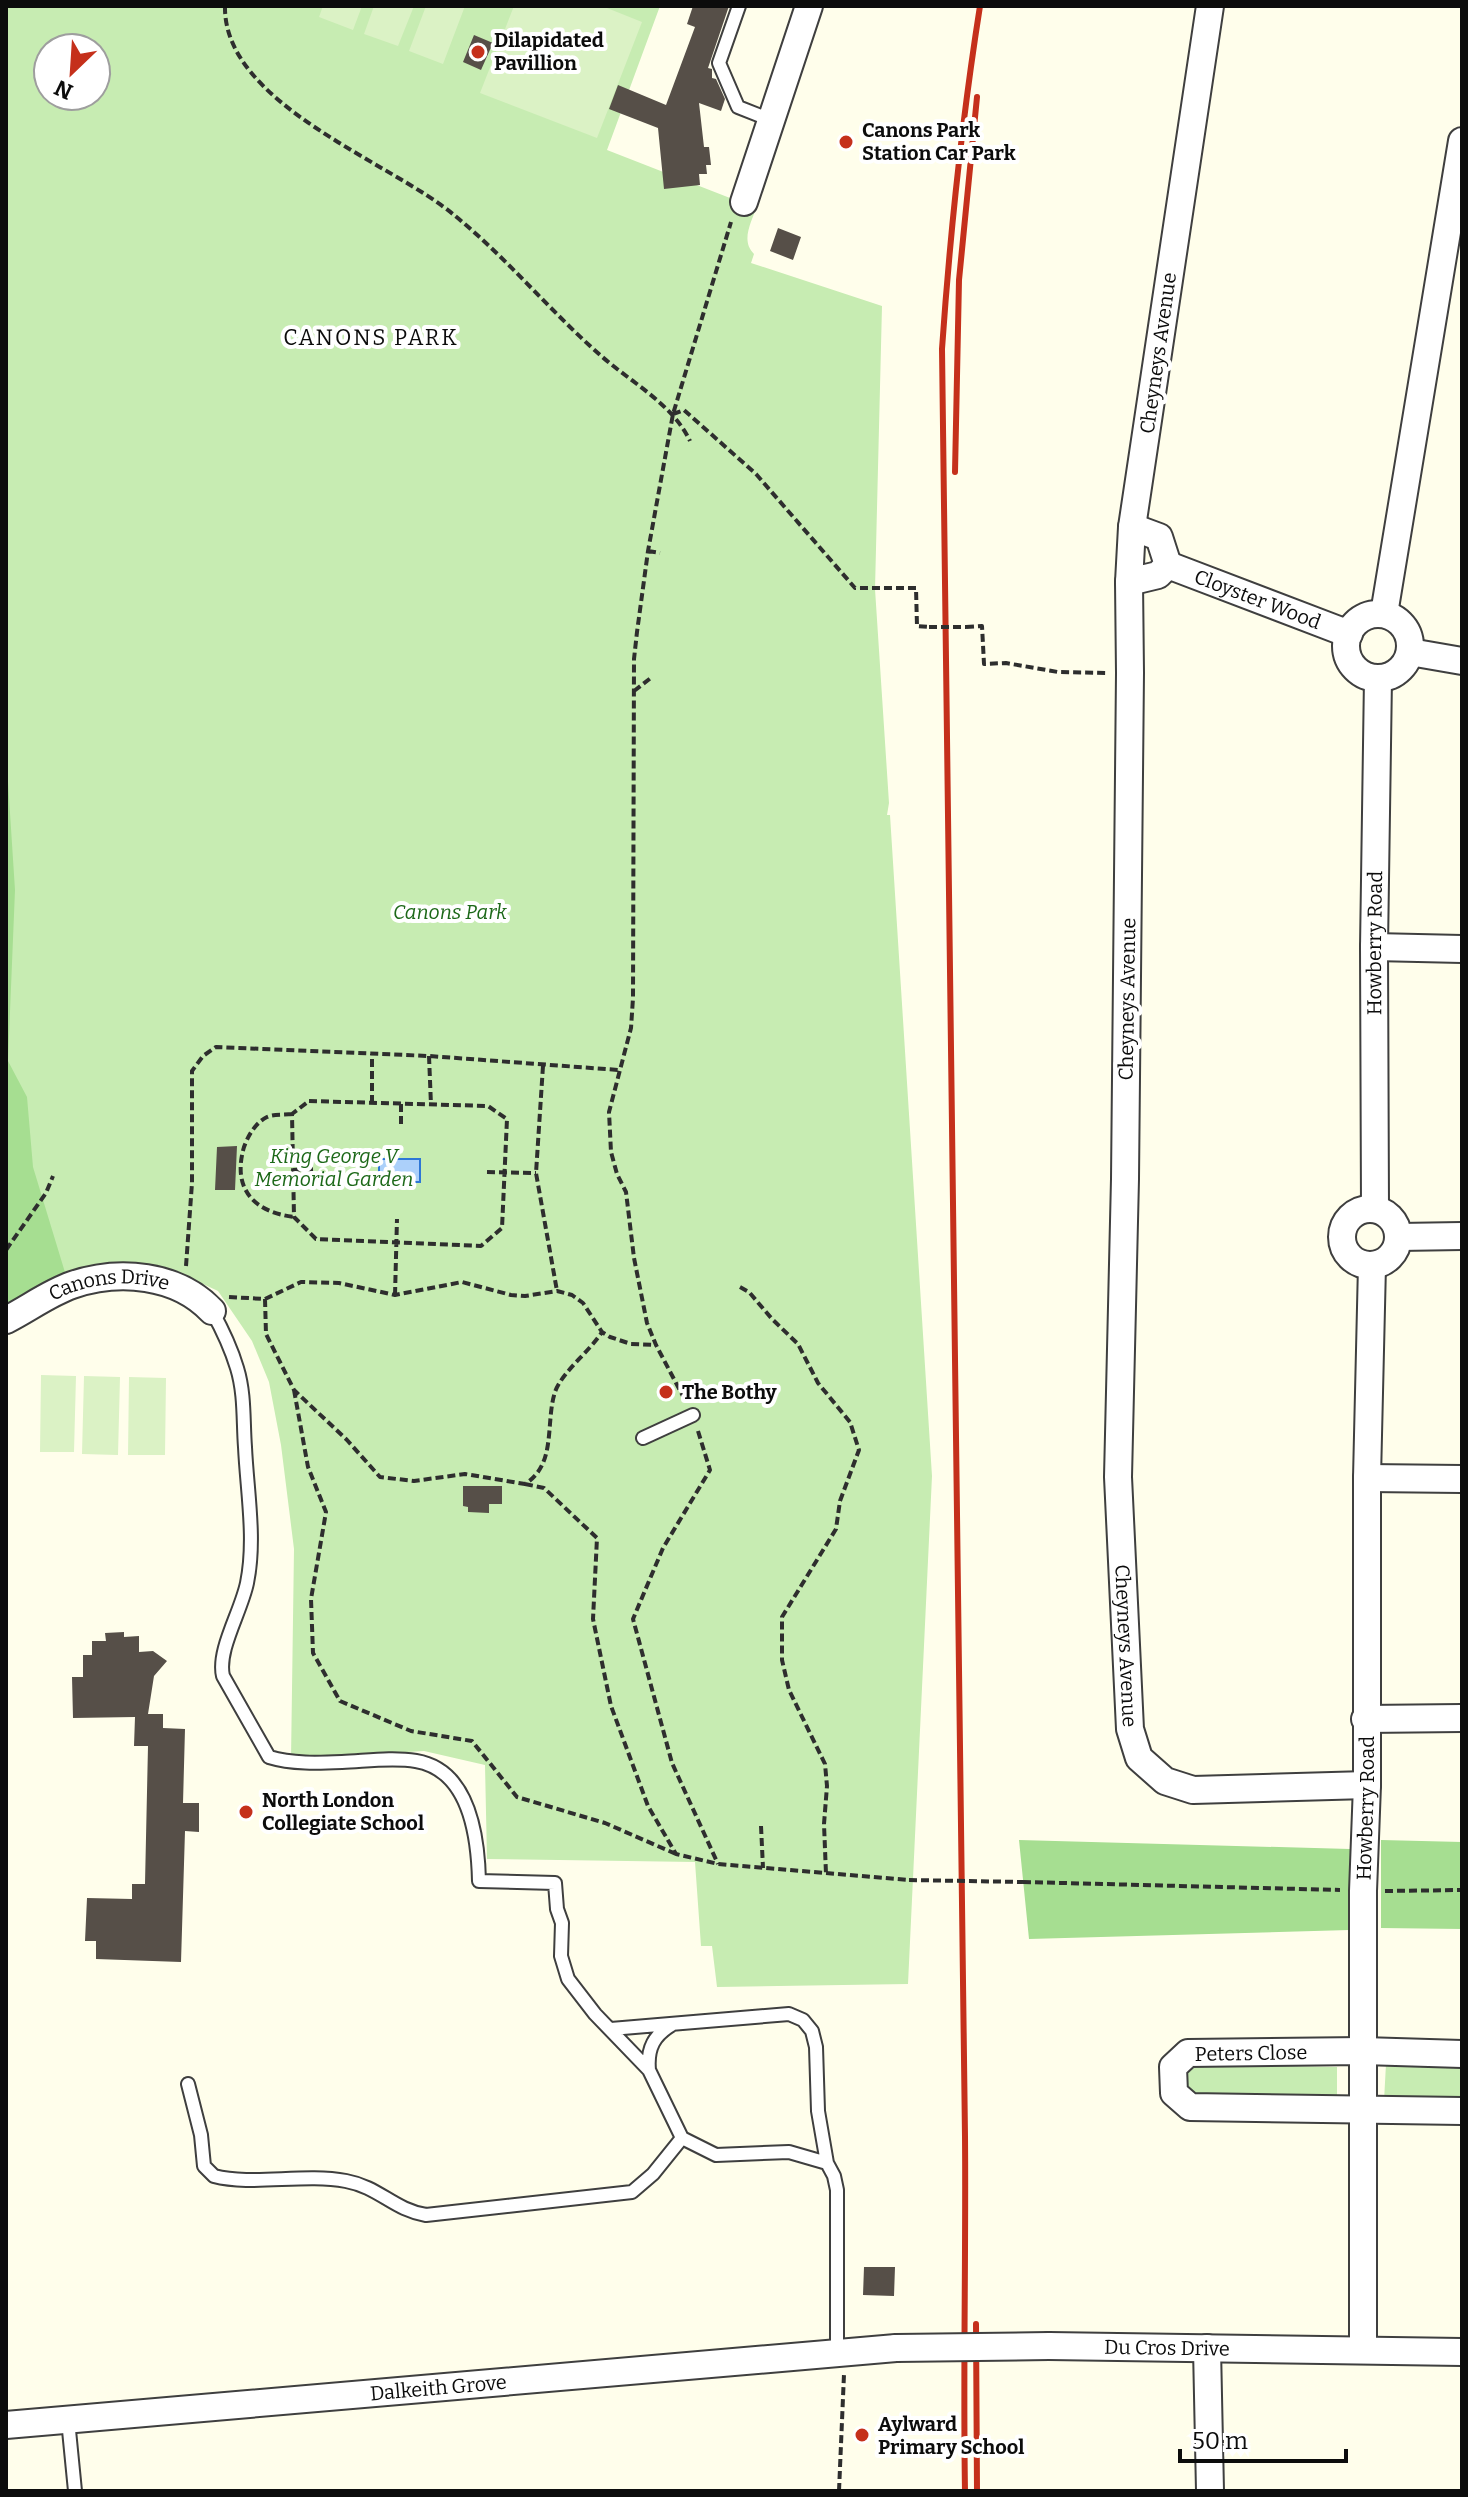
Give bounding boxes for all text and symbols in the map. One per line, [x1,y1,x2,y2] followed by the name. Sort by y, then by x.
[494,28,604,75] place label: Dilapidated Pavillion
[32,32,112,112] north arrow
[469,43,487,61] marker: Dilapidated Pavillion
[50,74,77,105] text: N
[862,118,1016,165] place label: Canons Park Station Car Park
[837,133,855,151] marker: Canons Park Station Car Park
[1135,271,1181,435] street label: Cheyneys Avenue
[283,324,459,351] district label: CANONS PARK
[1191,564,1324,634] street label: Cloyster Wood
[1362,870,1387,1015] street label: Howberry Road
[393,900,507,924] park label: Canons Park
[1114,917,1140,1081] street label: Cheyneys Avenue
[255,1144,413,1191] park label: King George V Memorial Garden
[44,1264,173,1306] street label: Canons Drive
[682,1380,778,1404] place label: The Bothy
[657,1383,675,1401] marker: The Bothy
[1110,1564,1142,1728] street label: Cheyneys Avenue
[1351,1736,1379,1881] street label: Howberry Road
[262,1788,424,1835] place label: North London Collegiate School
[237,1803,255,1821] marker: North London Collegiate School
[1194,2040,1308,2066] street label: Peters Close
[1104,2335,1230,2361] street label: Du Cros Drive
[369,2370,508,2405] street label: Dalkeith Grove
[878,2412,1025,2459] place label: Aylward Primary School
[1180,2413,1346,2463] scale bar
[853,2426,871,2444] marker: Aylward Primary School
[1192,2427,1248,2455] text: 50 m

